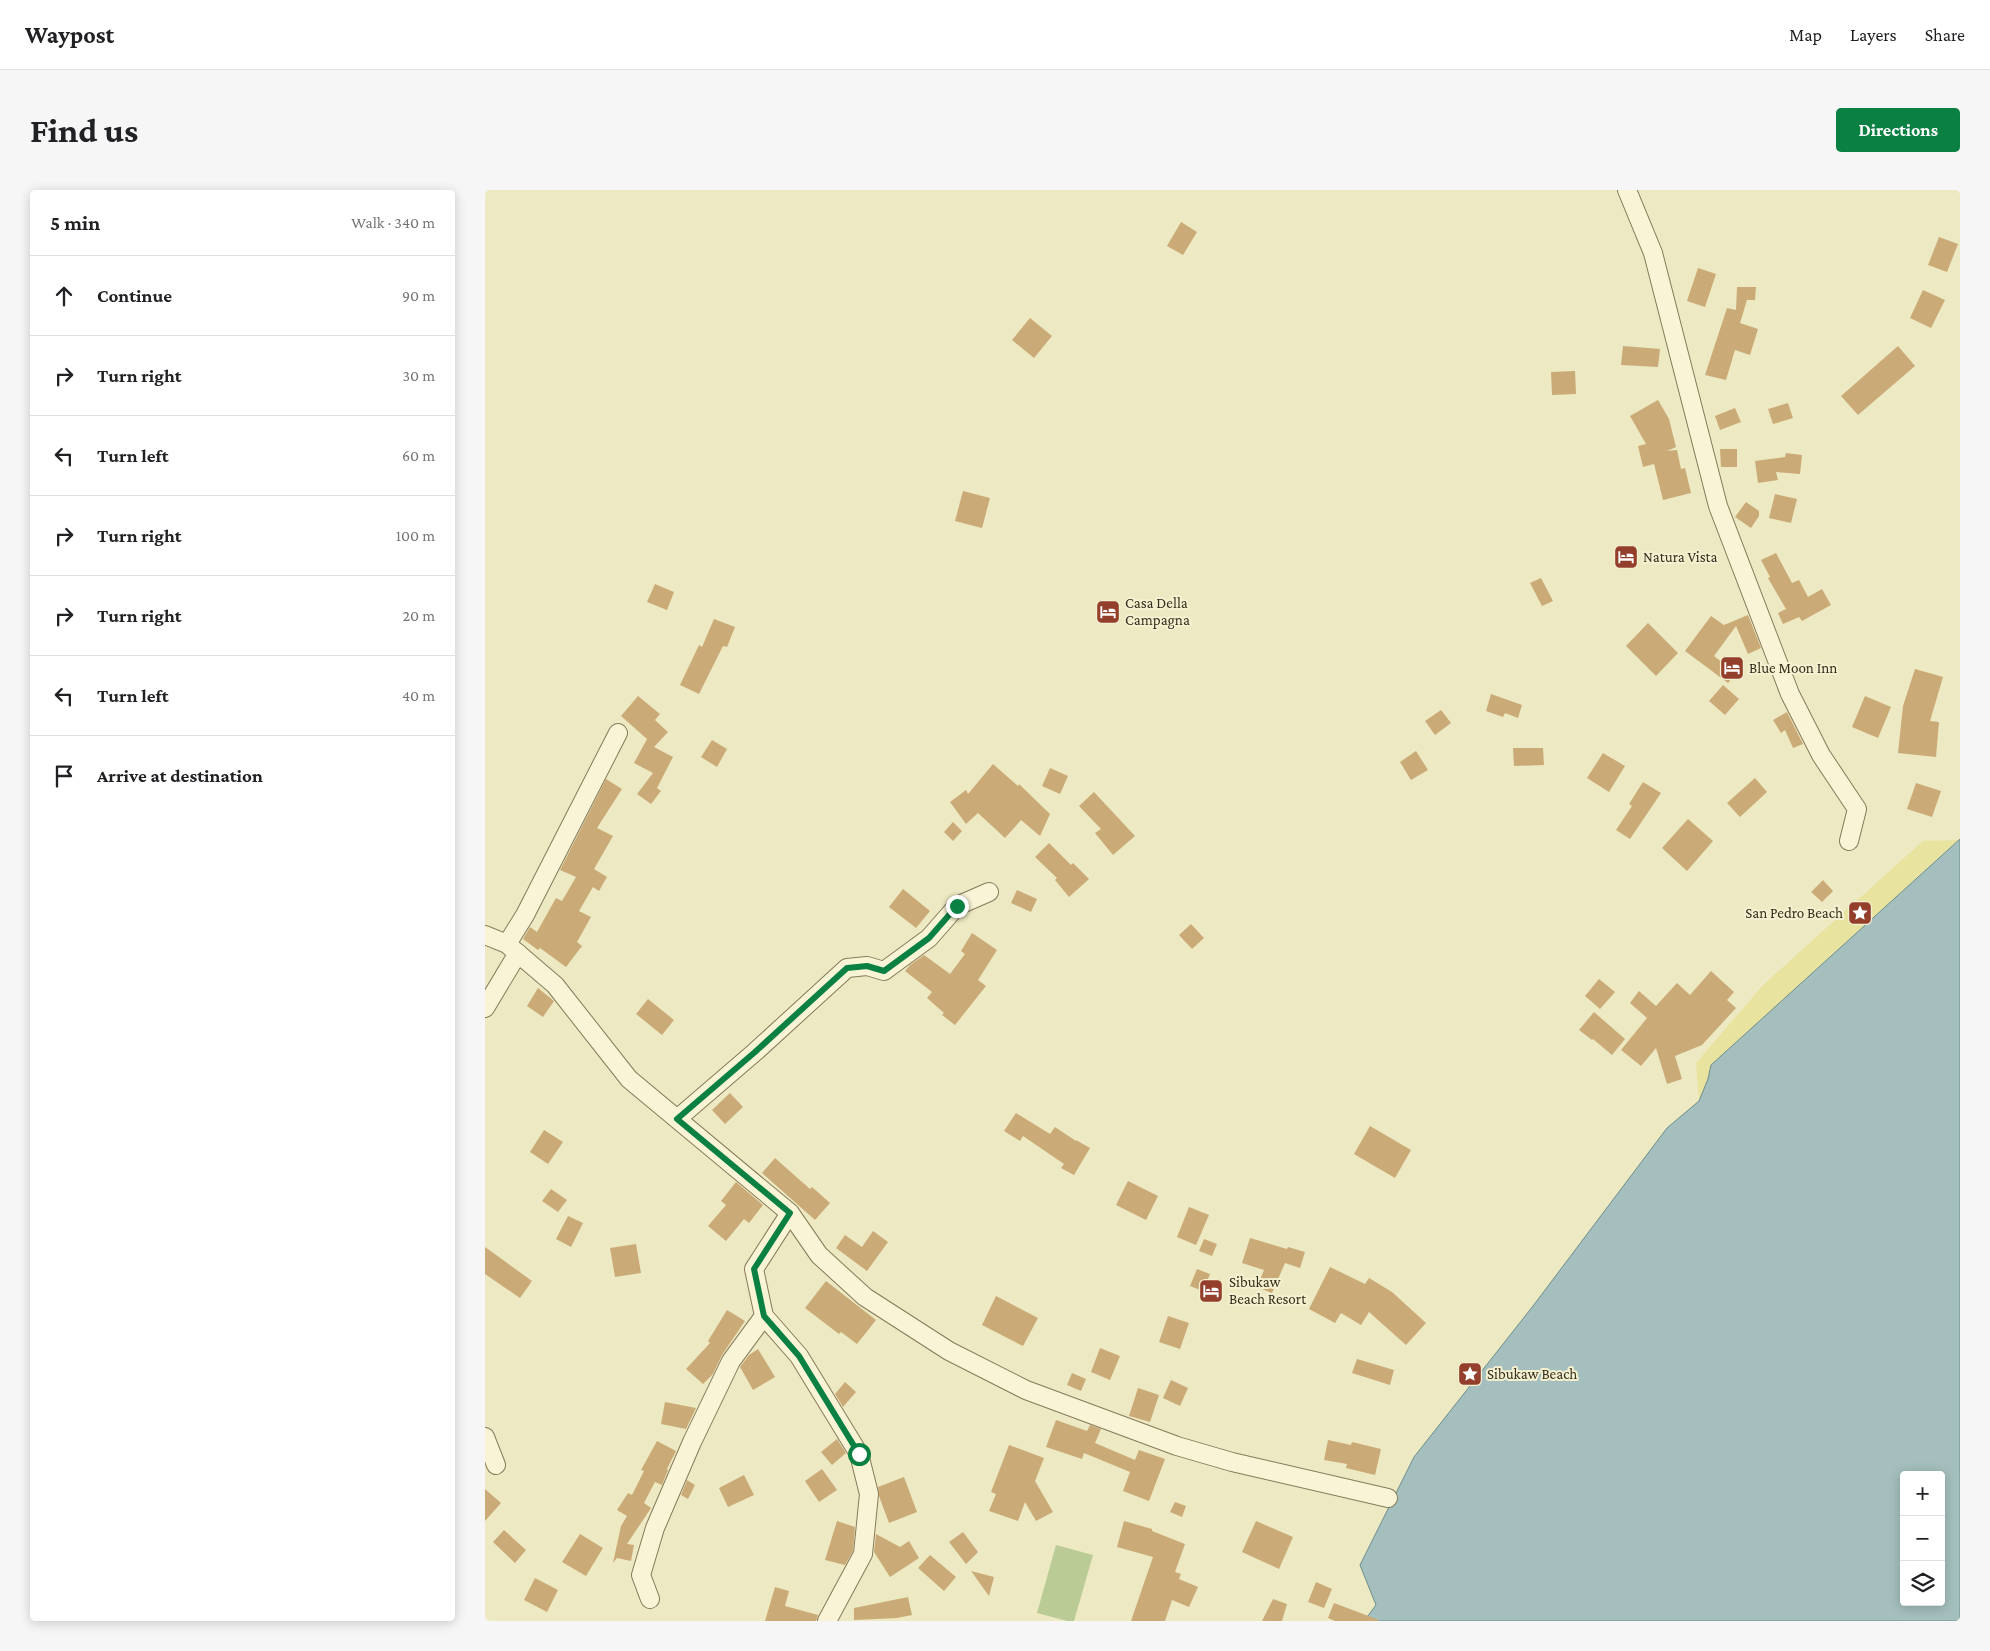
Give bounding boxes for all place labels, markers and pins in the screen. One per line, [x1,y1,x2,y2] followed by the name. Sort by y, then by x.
[1613,544,1639,570] hotel icon: Natura Vista
[1643,549,1717,565] place label: Natura Vista
[1125,595,1190,629] place label: Casa Della Campagna
[1095,599,1121,625] hotel icon: Casa Della Campagna
[1719,655,1745,681] hotel icon: Blue Moon Inn
[1749,660,1837,676] place label: Blue Moon Inn
[1847,900,1873,926] place icon: San Pedro Beach
[1745,905,1843,921] place label: San Pedro Beach
[1229,1274,1307,1307] place label: Sibukaw Beach Resort
[1198,1278,1224,1304] hotel icon: Sibukaw Beach Resort
[1457,1361,1483,1387] place icon: Sibukaw Beach
[1487,1366,1577,1382] place label: Sibukaw Beach

